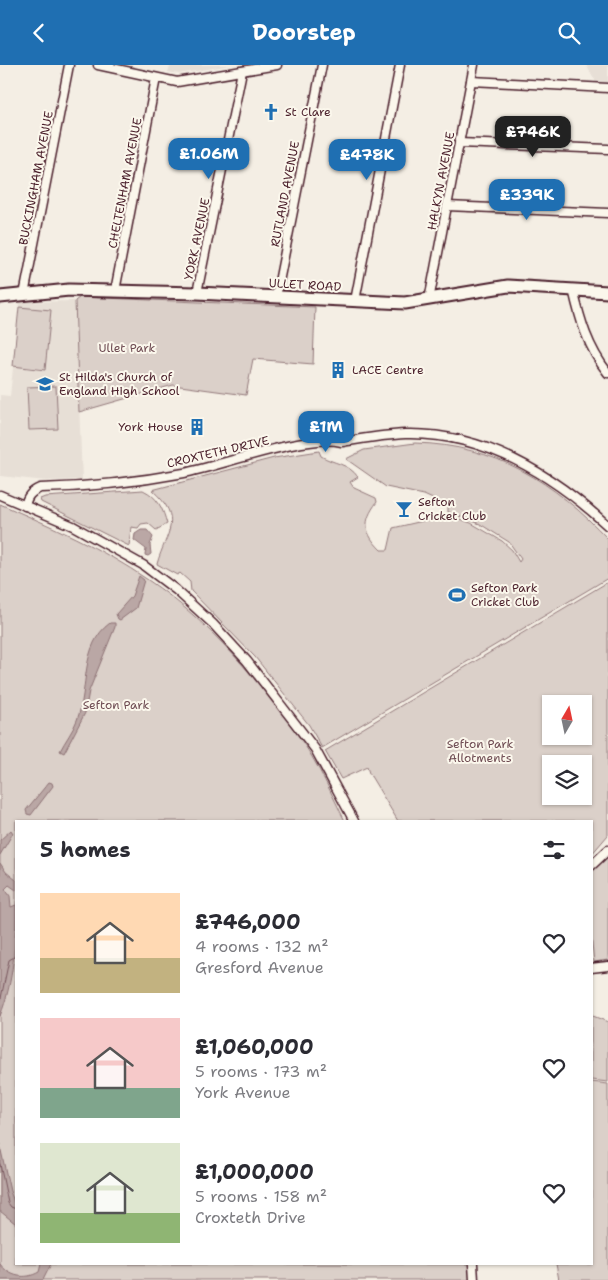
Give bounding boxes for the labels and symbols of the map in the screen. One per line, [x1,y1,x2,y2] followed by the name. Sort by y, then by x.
[261,102,281,122] church icon: St Clare
[285,104,331,120] place label: St Clare
[15,110,57,246] street label: BUCKINGHAM AVENUE
[104,116,146,250] street label: CHELTENHAM AVENUE
[498,116,568,158] pin: £746K
[424,130,458,232] street label: HALKYN AVENUE
[168,137,250,180] pin: £1.06M
[332,139,402,181] pin: £478K
[267,140,303,248] street label: RUTLAND AVENUE
[492,179,562,221] pin: £339K
[180,196,214,282] street label: YORK AVENUE
[268,275,342,295] street label: ULLET ROAD
[99,340,156,356] park label: Ullet Park
[328,360,348,380] building icon: LACE Centre
[352,362,424,378] place label: LACE Centre
[59,369,180,399] place label: St Hilda's Church of England High School
[35,374,55,394] school or university icon: St Hilda's Church of England High School
[302,411,350,453] pin: £1M
[187,417,207,437] building icon: York House
[118,419,183,435] place label: York House
[165,432,271,472] street label: CROXTETH DRIVE
[418,494,486,524] place label: Sefton Cricket Club
[394,499,414,519] bar icon: Sefton Cricket Club
[471,580,539,610] place label: Sefton Park Cricket Club
[447,585,467,605] sports icon: Sefton Park Cricket Club
[542,695,592,745] north arrow
[83,697,149,713] park label: Sefton Park
[447,736,513,766] park label: Sefton Park Allotments

